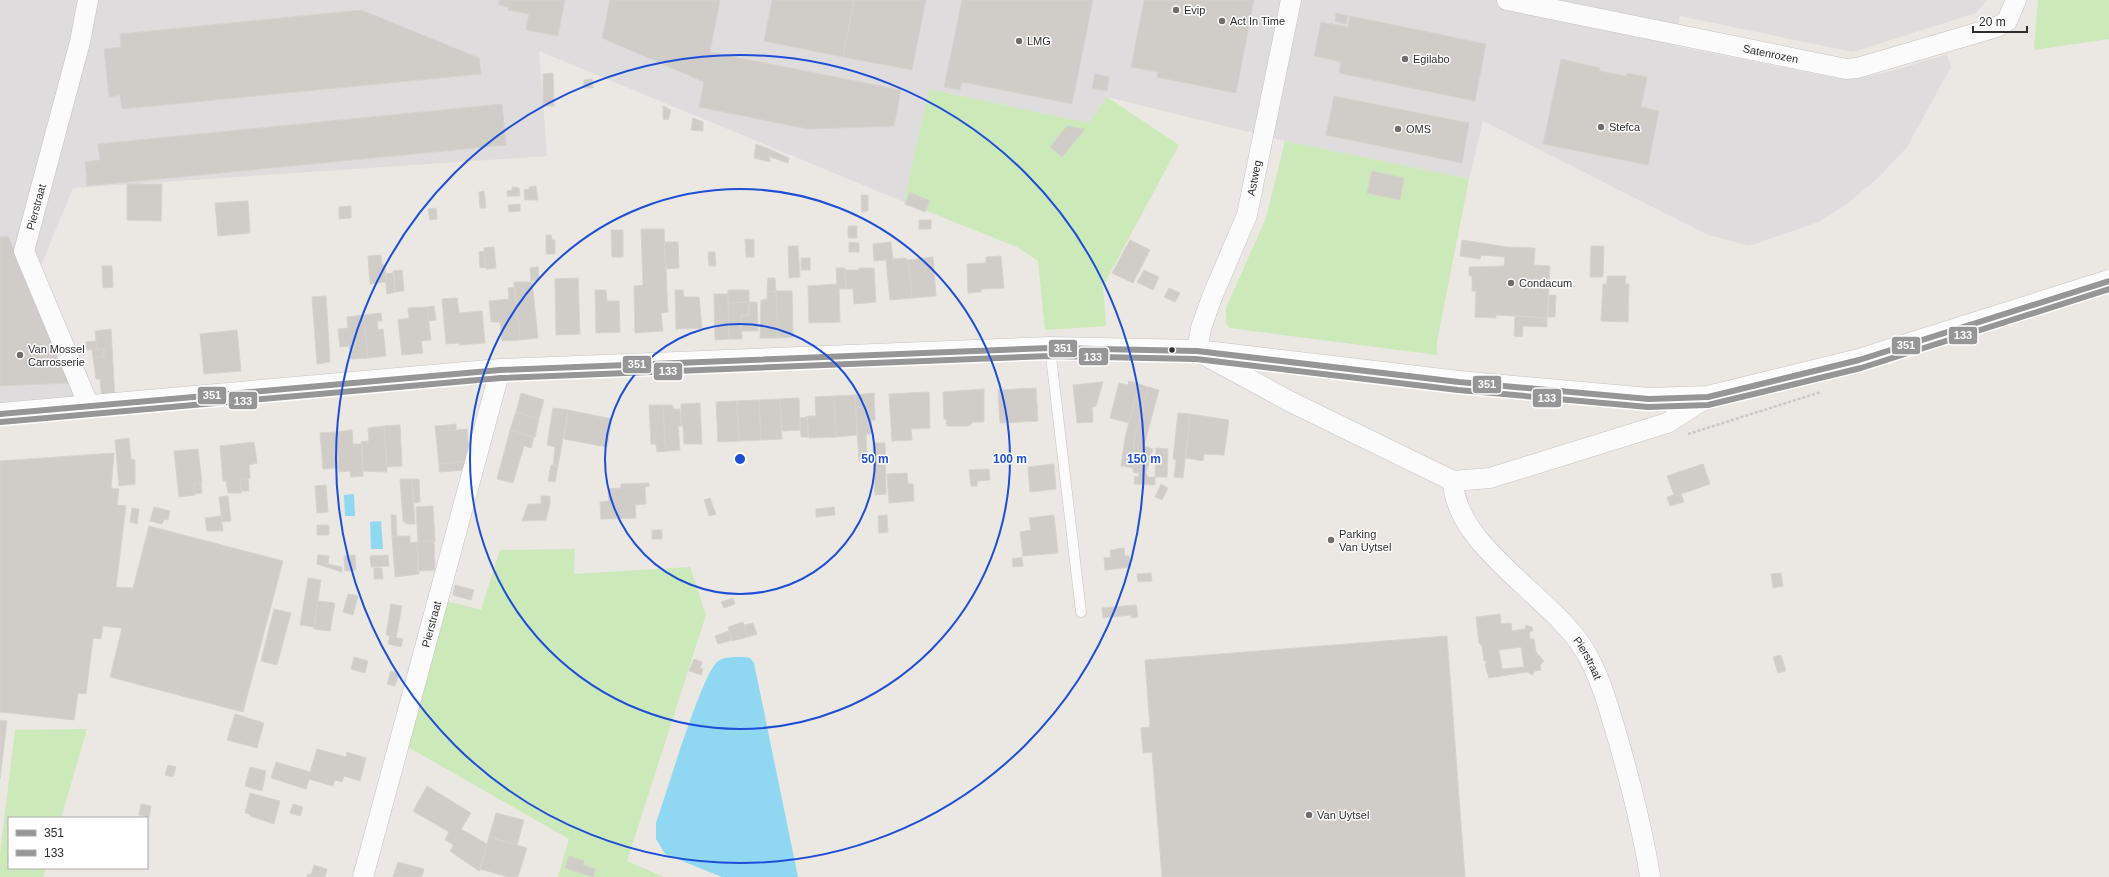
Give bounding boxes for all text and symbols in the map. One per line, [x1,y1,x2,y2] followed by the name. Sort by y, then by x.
[1184,4,1205,16] place label: Evip
[1171,5,1181,15] marker: Evip
[1973,8,2027,34] scale bar
[1230,15,1285,27] place label: Act In Time
[1979,15,2006,29] text: 20 m
[1217,16,1227,26] marker: Act In Time
[1027,35,1051,47] place label: LMG
[1014,36,1024,46] marker: LMG
[1742,42,1799,65] street label: Satenrozen
[1413,53,1450,65] place label: Egilabo
[1400,54,1410,64] marker: Egilabo
[1609,121,1641,133] place label: Stefca
[1596,122,1606,132] marker: Stefca
[1406,123,1431,135] place label: OMS
[1393,124,1403,134] marker: OMS
[1245,159,1263,197] street label: Astweg
[24,183,48,231] street label: Pierstraat
[1519,277,1572,289] place label: Condacum
[1506,278,1516,288] marker: Condacum
[1948,326,1978,345] line badge: 133
[1954,329,1972,341] text: 133
[1891,336,1921,355] line badge: 351
[1048,339,1078,358] line badge: 351
[1897,339,1915,351] text: 351
[1054,342,1072,354] text: 351
[28,343,85,368] place label: Van Mossel Carrosserie
[1167,345,1177,355] unlabelled marker
[1078,347,1109,366] line badge: 133
[15,350,25,360] marker: Van Mossel Carrosserie
[1084,351,1102,363] text: 133
[622,355,652,374] line badge: 351
[628,358,646,370] text: 351
[653,362,683,381] line badge: 133
[659,365,677,377] text: 133
[1472,375,1502,394] line badge: 351
[1478,378,1496,390] text: 351
[197,386,227,405] line badge: 351
[1532,388,1562,408] line badge: 133
[203,389,221,401] text: 351
[228,391,258,410] line badge: 133
[1538,392,1556,404] text: 133
[234,395,252,407] text: 133
[733,452,747,466] centre of rings
[861,452,889,466] text: 50 m
[993,452,1027,466] text: 100 m
[1127,452,1161,466] text: 150 m
[1339,528,1391,553] place label: Parking Van Uytsel
[1326,535,1336,545] marker: Parking Van Uytsel
[419,600,443,648] street label: Pierstraat
[1571,634,1604,681] street label: Pierstraat
[1317,809,1369,821] place label: Van Uytsel
[1304,810,1314,820] marker: Van Uytsel
[8,817,148,869] legend
[44,826,64,840] text: 351
[44,846,64,860] text: 133

